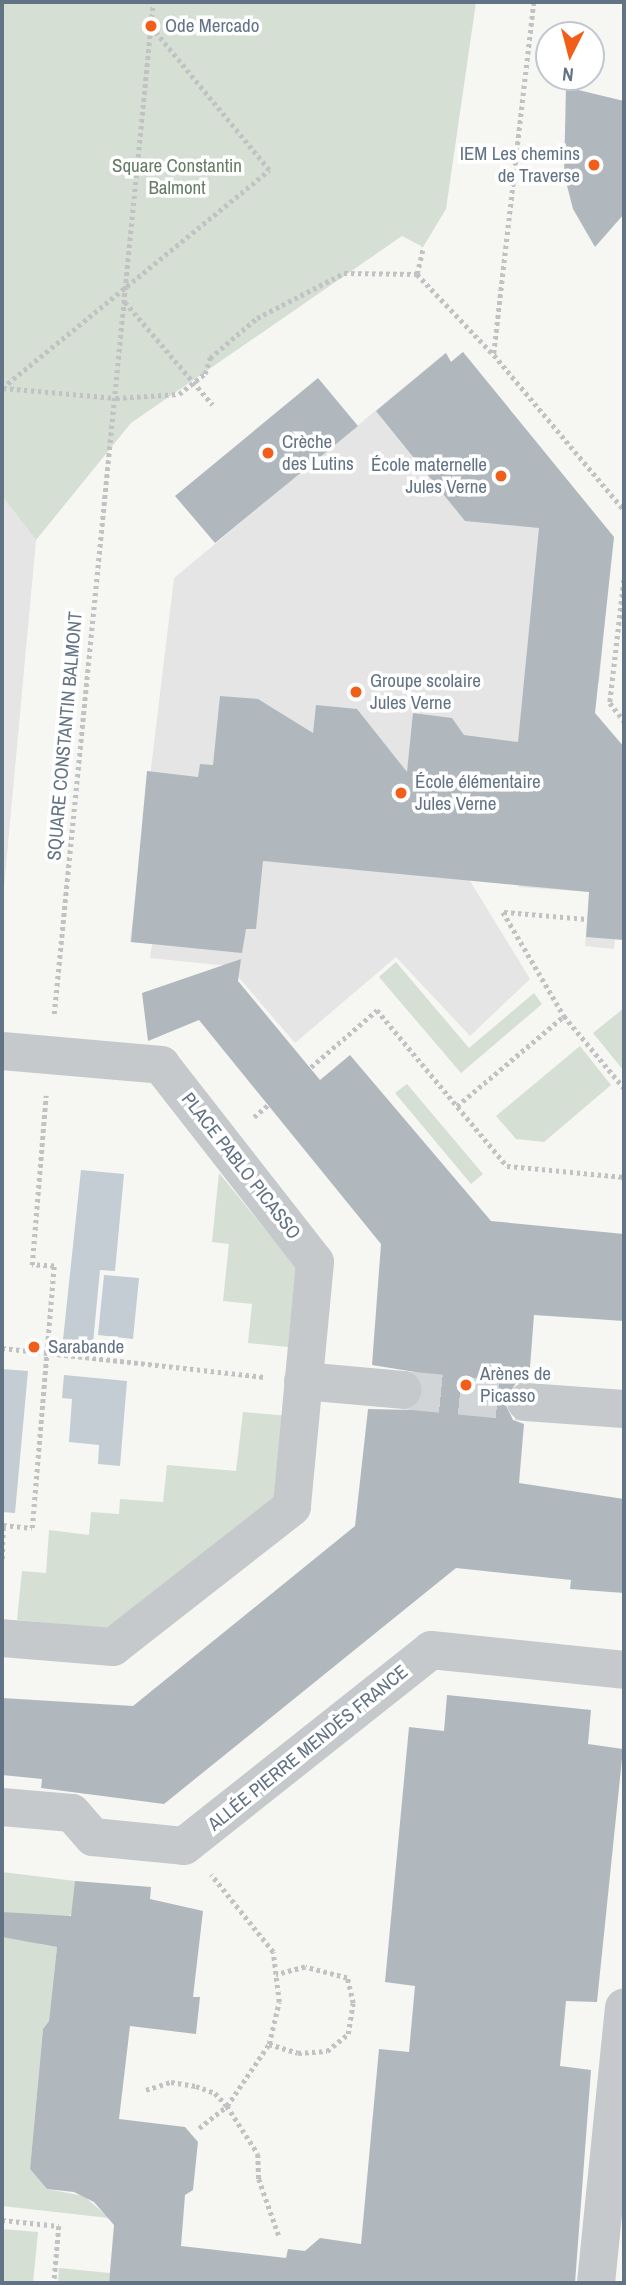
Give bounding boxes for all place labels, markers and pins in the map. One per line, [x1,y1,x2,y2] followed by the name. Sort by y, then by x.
[165,15,259,37] place label: Ode Mercado
[143,18,159,34] marker: Ode Mercado
[460,143,580,187] place label: IEM Les chemins de Traverse
[586,157,602,173] marker: IEM Les chemins de Traverse
[282,431,354,475] place label: Crèche des Lutins
[260,445,276,461] marker: Crèche des Lutins
[371,454,487,498] place label: École maternelle Jules Verne
[493,468,509,484] marker: École maternelle Jules Verne
[370,670,481,714] place label: Groupe scolaire Jules Verne
[348,684,364,700] marker: Groupe scolaire Jules Verne
[415,771,541,815] place label: École élémentaire Jules Verne
[393,785,409,801] marker: École élémentaire Jules Verne
[48,1336,124,1358] place label: Sarabande
[26,1339,42,1355] marker: Sarabande
[480,1363,551,1407] place label: Arènes de Picasso
[458,1377,474,1393] marker: Arènes de Picasso

